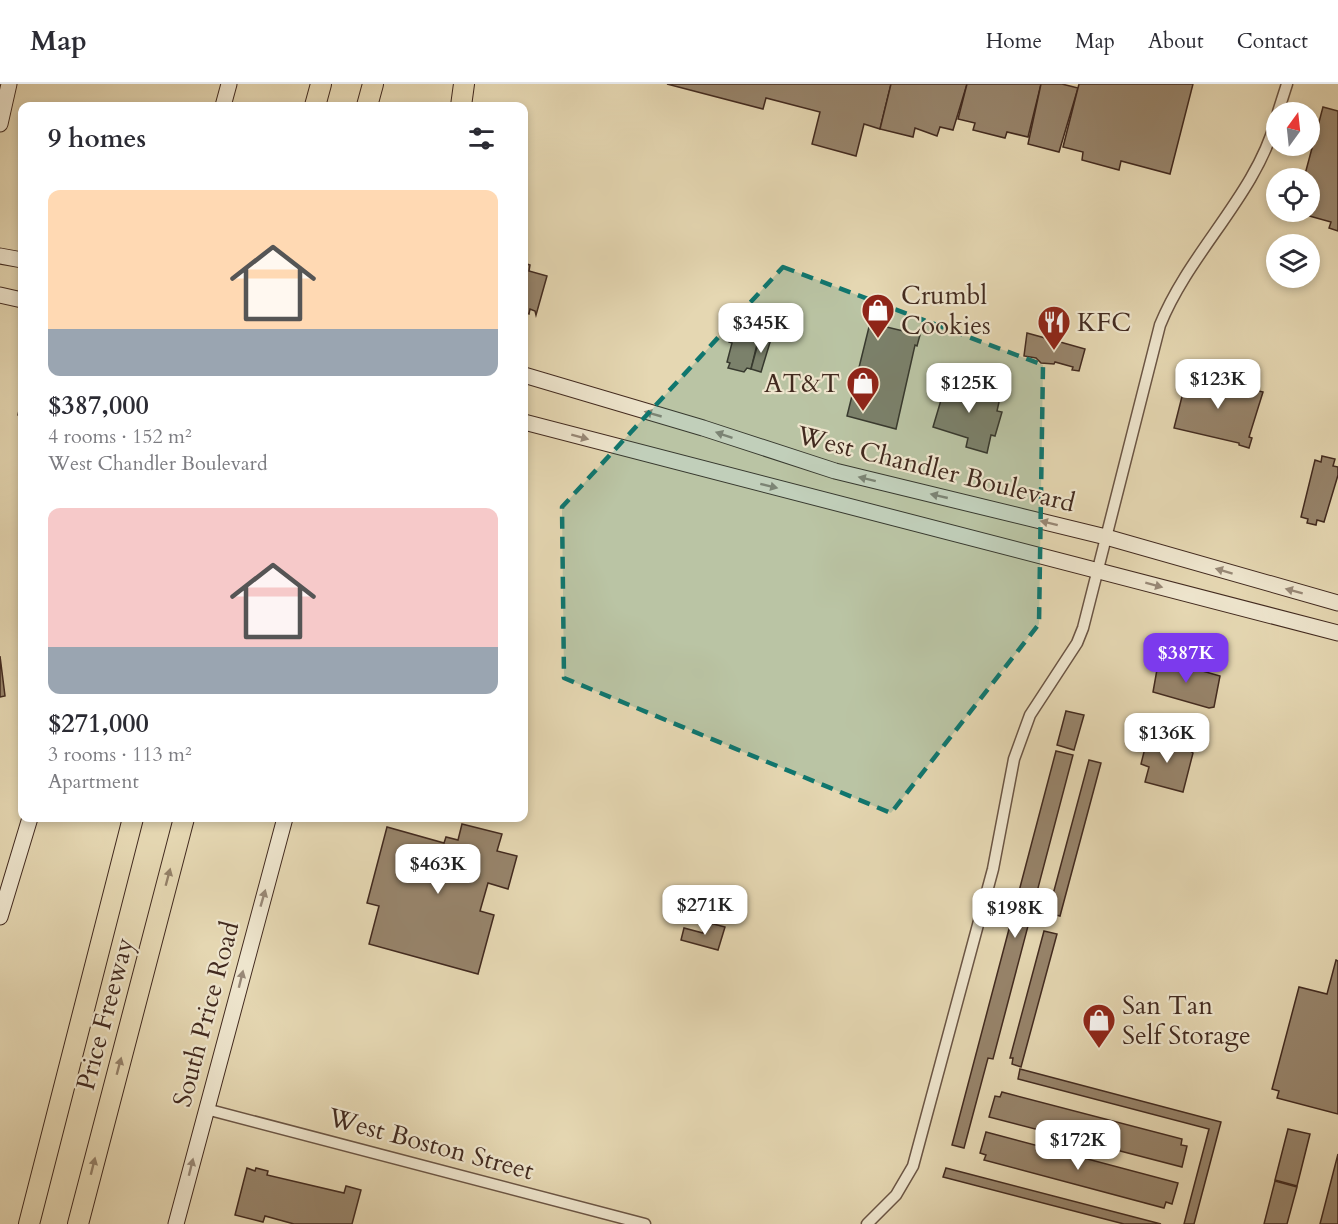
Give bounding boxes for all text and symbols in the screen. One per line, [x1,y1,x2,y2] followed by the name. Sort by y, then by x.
[30,22,87,60] text: Map
[986,27,1042,56] text: Home
[1075,27,1115,56] text: Map
[1148,27,1204,56] text: About
[1237,27,1308,56] text: Contact
[1266,102,1320,156] north arrow
[1266,102,1320,288] map controls
[48,121,146,156] text: 9 homes
[465,122,498,155] icon: filters
[1266,168,1320,222] button: locate
[219,229,327,337] icon: home
[1266,234,1320,288] button: layers
[901,278,991,343] place label: Crumbl Cookies
[860,292,896,339] shop icon: Crumbl Cookies
[719,303,803,354] pin: $345K
[1036,304,1072,351] restaurant icon: KFC
[1077,305,1131,340] place label: KFC
[732,309,790,336] text: $345K
[1176,359,1260,410] pin: $123K
[927,363,1011,414] pin: $125K
[845,365,881,412] shop icon: AT&T
[1189,365,1247,392] text: $123K
[764,366,840,401] place label: AT&T
[940,369,998,396] text: $125K
[48,388,149,423] text: $387,000
[644,409,662,418] one-way arrow
[792,417,1079,521] street label: West Chandler Boulevard
[48,423,192,450] text: 4 rooms · 152 m²
[715,430,733,439] one-way arrow
[571,433,589,442] one-way arrow
[48,450,268,477] text: West Chandler Boulevard
[858,474,876,483] one-way arrow
[760,481,778,491] one-way arrow
[930,491,948,501] one-way arrow
[1040,517,1058,527] one-way arrow
[219,547,327,655] icon: home
[1215,566,1233,575] one-way arrow
[1145,581,1163,591] one-way arrow
[1285,586,1303,595] one-way arrow
[1144,633,1228,684] pin: $387K
[1157,639,1215,666] text: $387K
[48,706,149,741] text: $271,000
[1125,713,1209,764] pin: $136K
[1138,719,1196,746] text: $136K
[48,741,192,768] text: 3 rooms · 113 m²
[48,768,139,795] text: Apartment
[396,844,480,895] pin: $463K
[409,850,467,877] text: $463K
[164,868,174,886] one-way arrow
[663,885,747,936] pin: $271K
[973,888,1057,939] pin: $198K
[259,889,268,907] one-way arrow
[676,891,734,918] text: $271K
[986,894,1044,921] text: $198K
[164,917,248,1111] street label: South Price Road
[68,934,142,1094] street label: Price Freeway
[236,970,246,988] one-way arrow
[1122,988,1251,1053] place label: San Tan Self Storage
[1081,1002,1117,1049] shop icon: San Tan Self Storage
[115,1057,124,1075] one-way arrow
[323,1099,538,1188] street label: West Boston Street
[1036,1120,1120,1171] pin: $172K
[1049,1126,1107,1153] text: $172K
[89,1157,99,1175] one-way arrow
[186,1158,196,1177] one-way arrow

